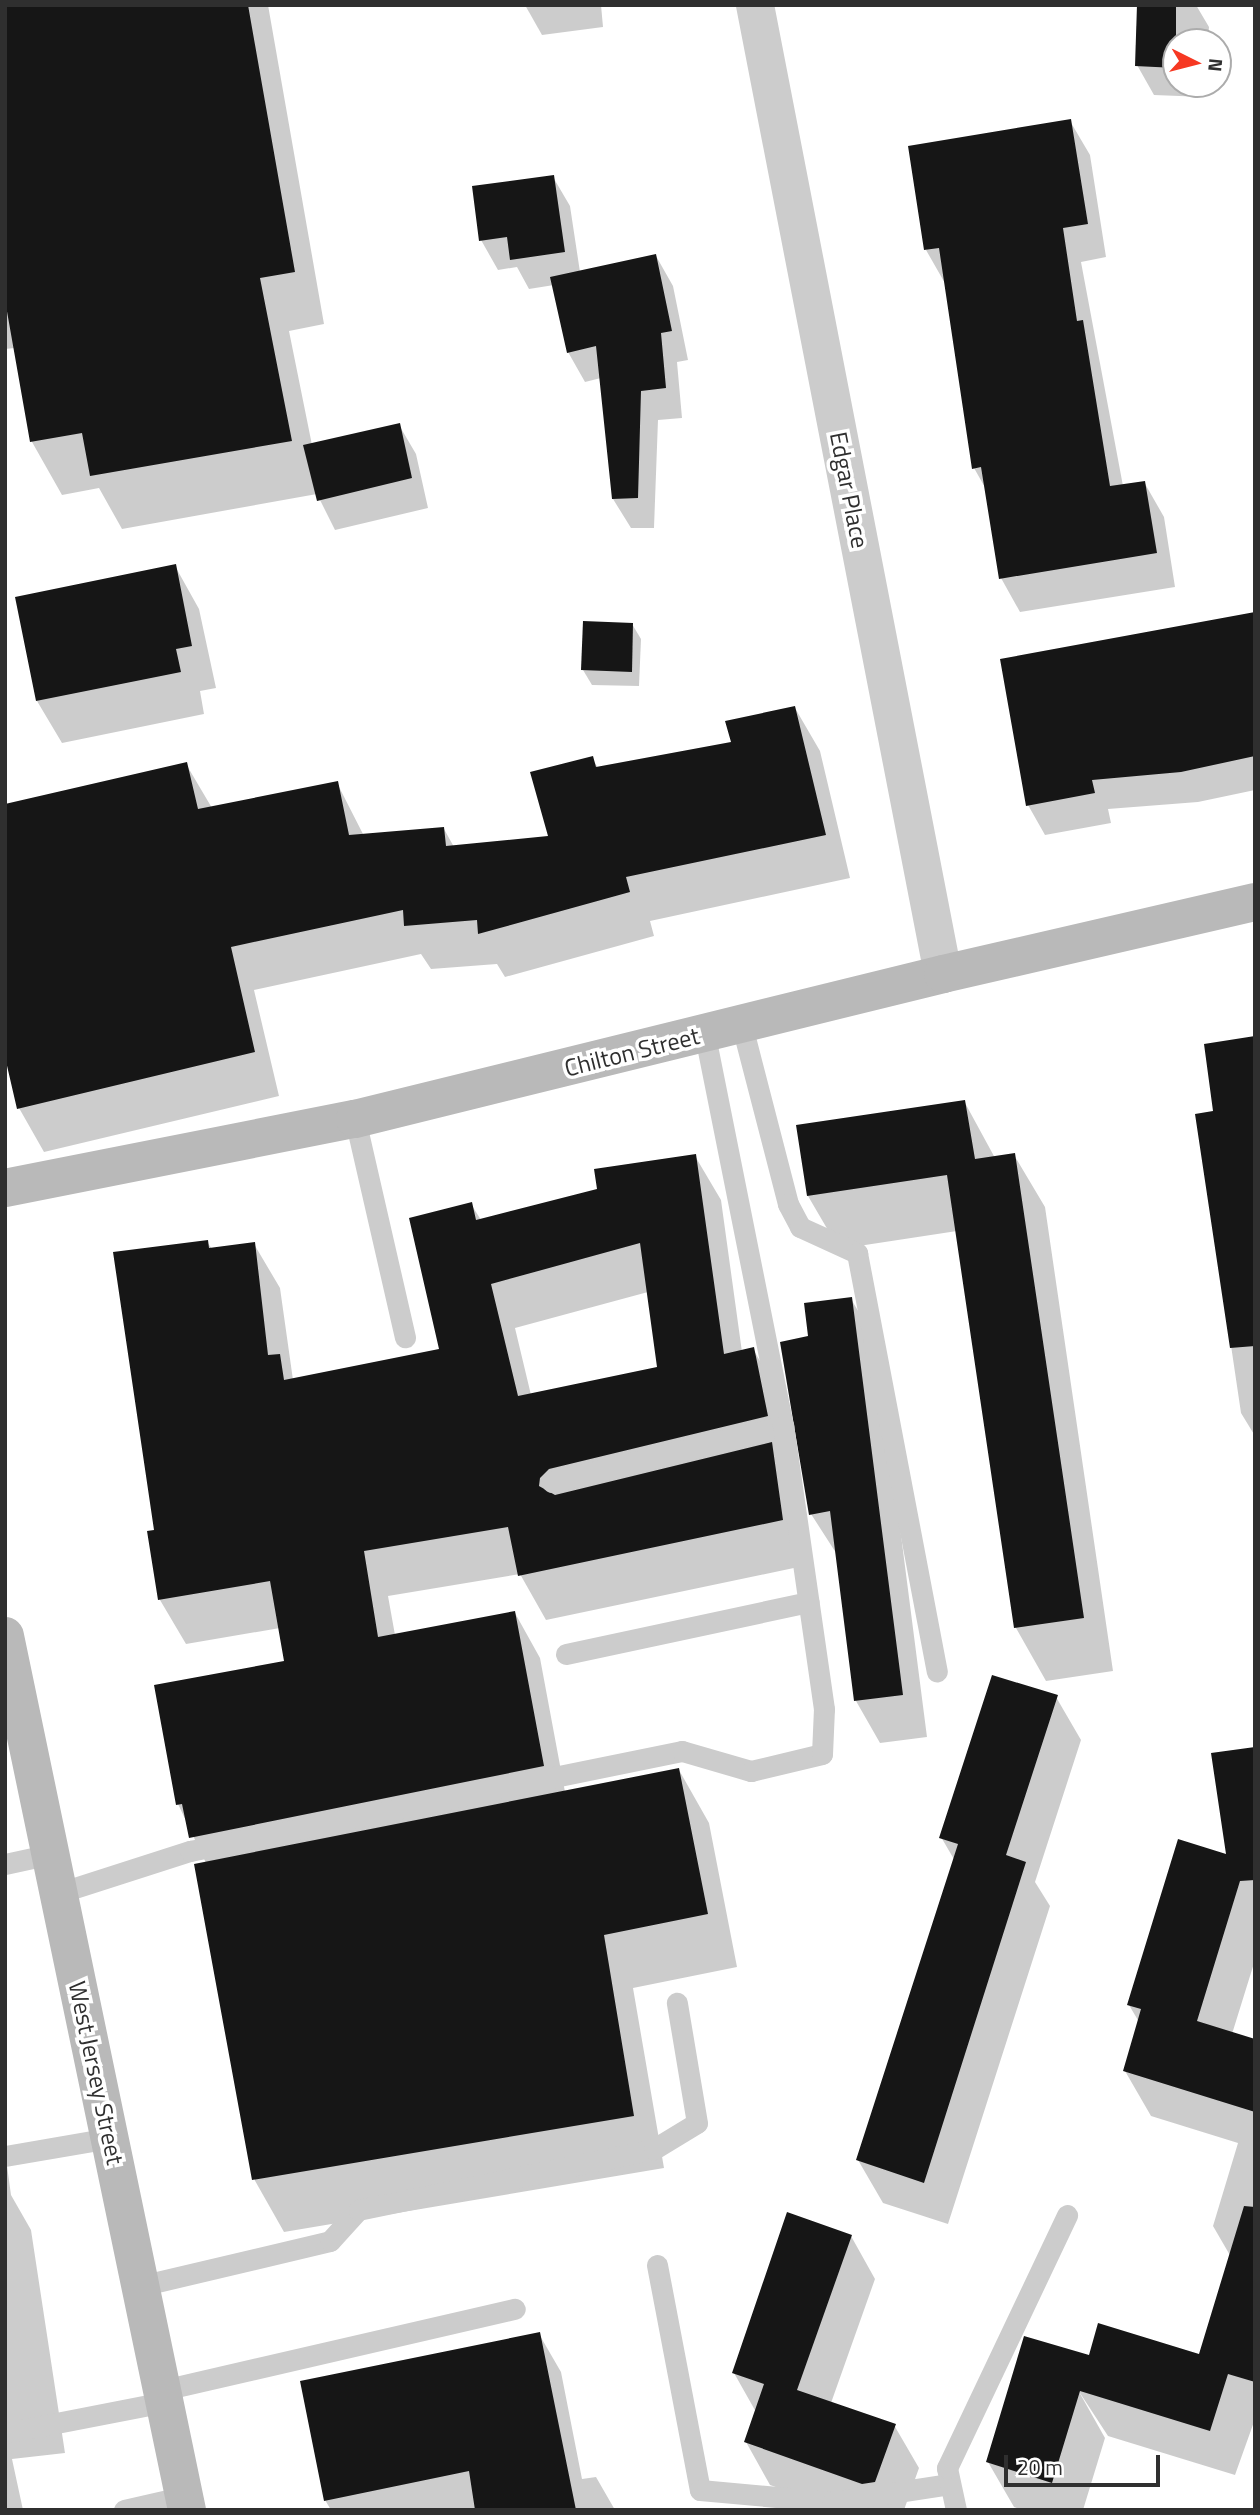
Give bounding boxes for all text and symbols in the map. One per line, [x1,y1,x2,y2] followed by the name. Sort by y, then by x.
[1162,28,1232,98] north arrow
[1201,57,1232,73] text: N
[824,429,874,551] street label: Edgar Place
[562,1021,702,1083] street label: Chilton Street
[62,1979,130,2167] street label: West Jersey Street
[1008,2442,1164,2486] scale bar
[1017,2451,1063,2483] text: 20 m

